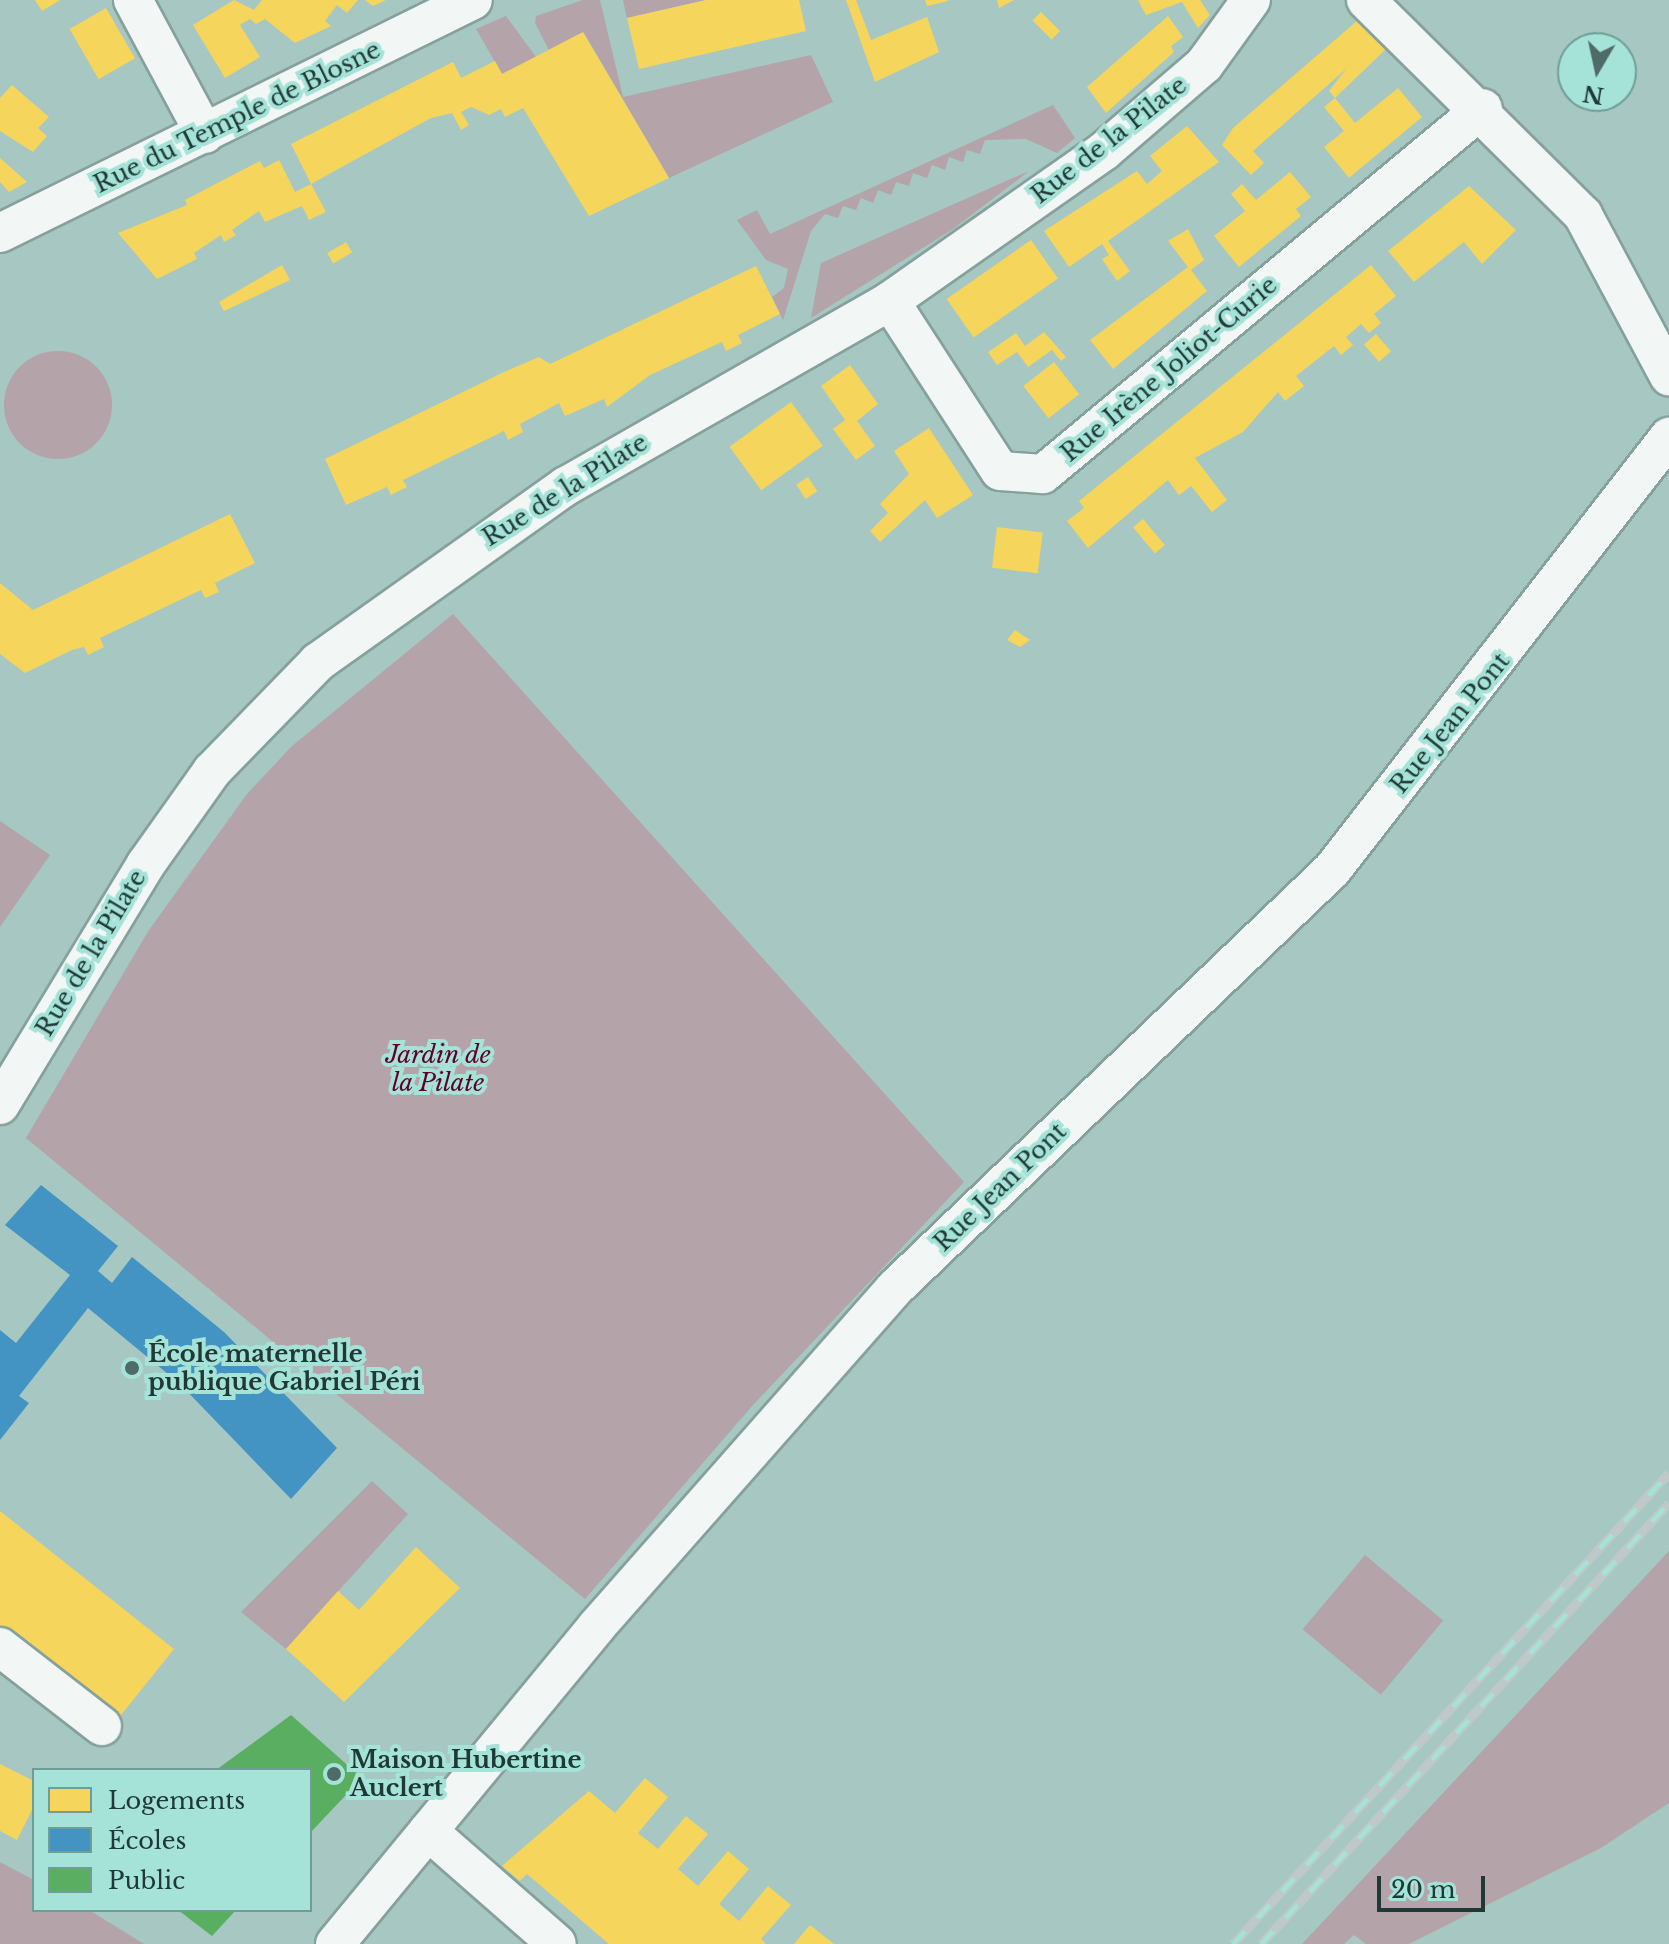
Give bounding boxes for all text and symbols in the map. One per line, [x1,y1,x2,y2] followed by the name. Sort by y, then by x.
[1557,32,1637,112] north arrow
[89,35,385,199] street label: Rue du Temple de Blosne
[1026,70,1192,210] street label: Rue de la Pilate
[1581,79,1606,109] text: N
[1055,270,1283,468] street label: Rue Irène Joliot-Curie
[477,428,653,552] street label: Rue de la Pilate
[1385,647,1515,799] street label: Rue Jean Pont
[30,865,152,1041] street label: Rue de la Pilate
[385,1041,491,1097] park label: Jardin de la Pilate
[928,1117,1072,1257] street label: Rue Jean Pont
[148,1340,420,1396] place label: École maternelle publique Gabriel Péri
[123,1359,141,1377] marker: École maternelle publique Gabriel Péri
[350,1746,581,1802] place label: Maison Hubertine Auclert
[325,1765,343,1783] marker: Maison Hubertine Auclert
[32,1768,312,1912] legend
[108,1786,245,1815] text: Logements
[108,1826,186,1855] text: Écoles
[1381,1860,1489,1910] scale bar
[108,1866,185,1895] text: Public
[1391,1875,1456,1904] text: 20 m

